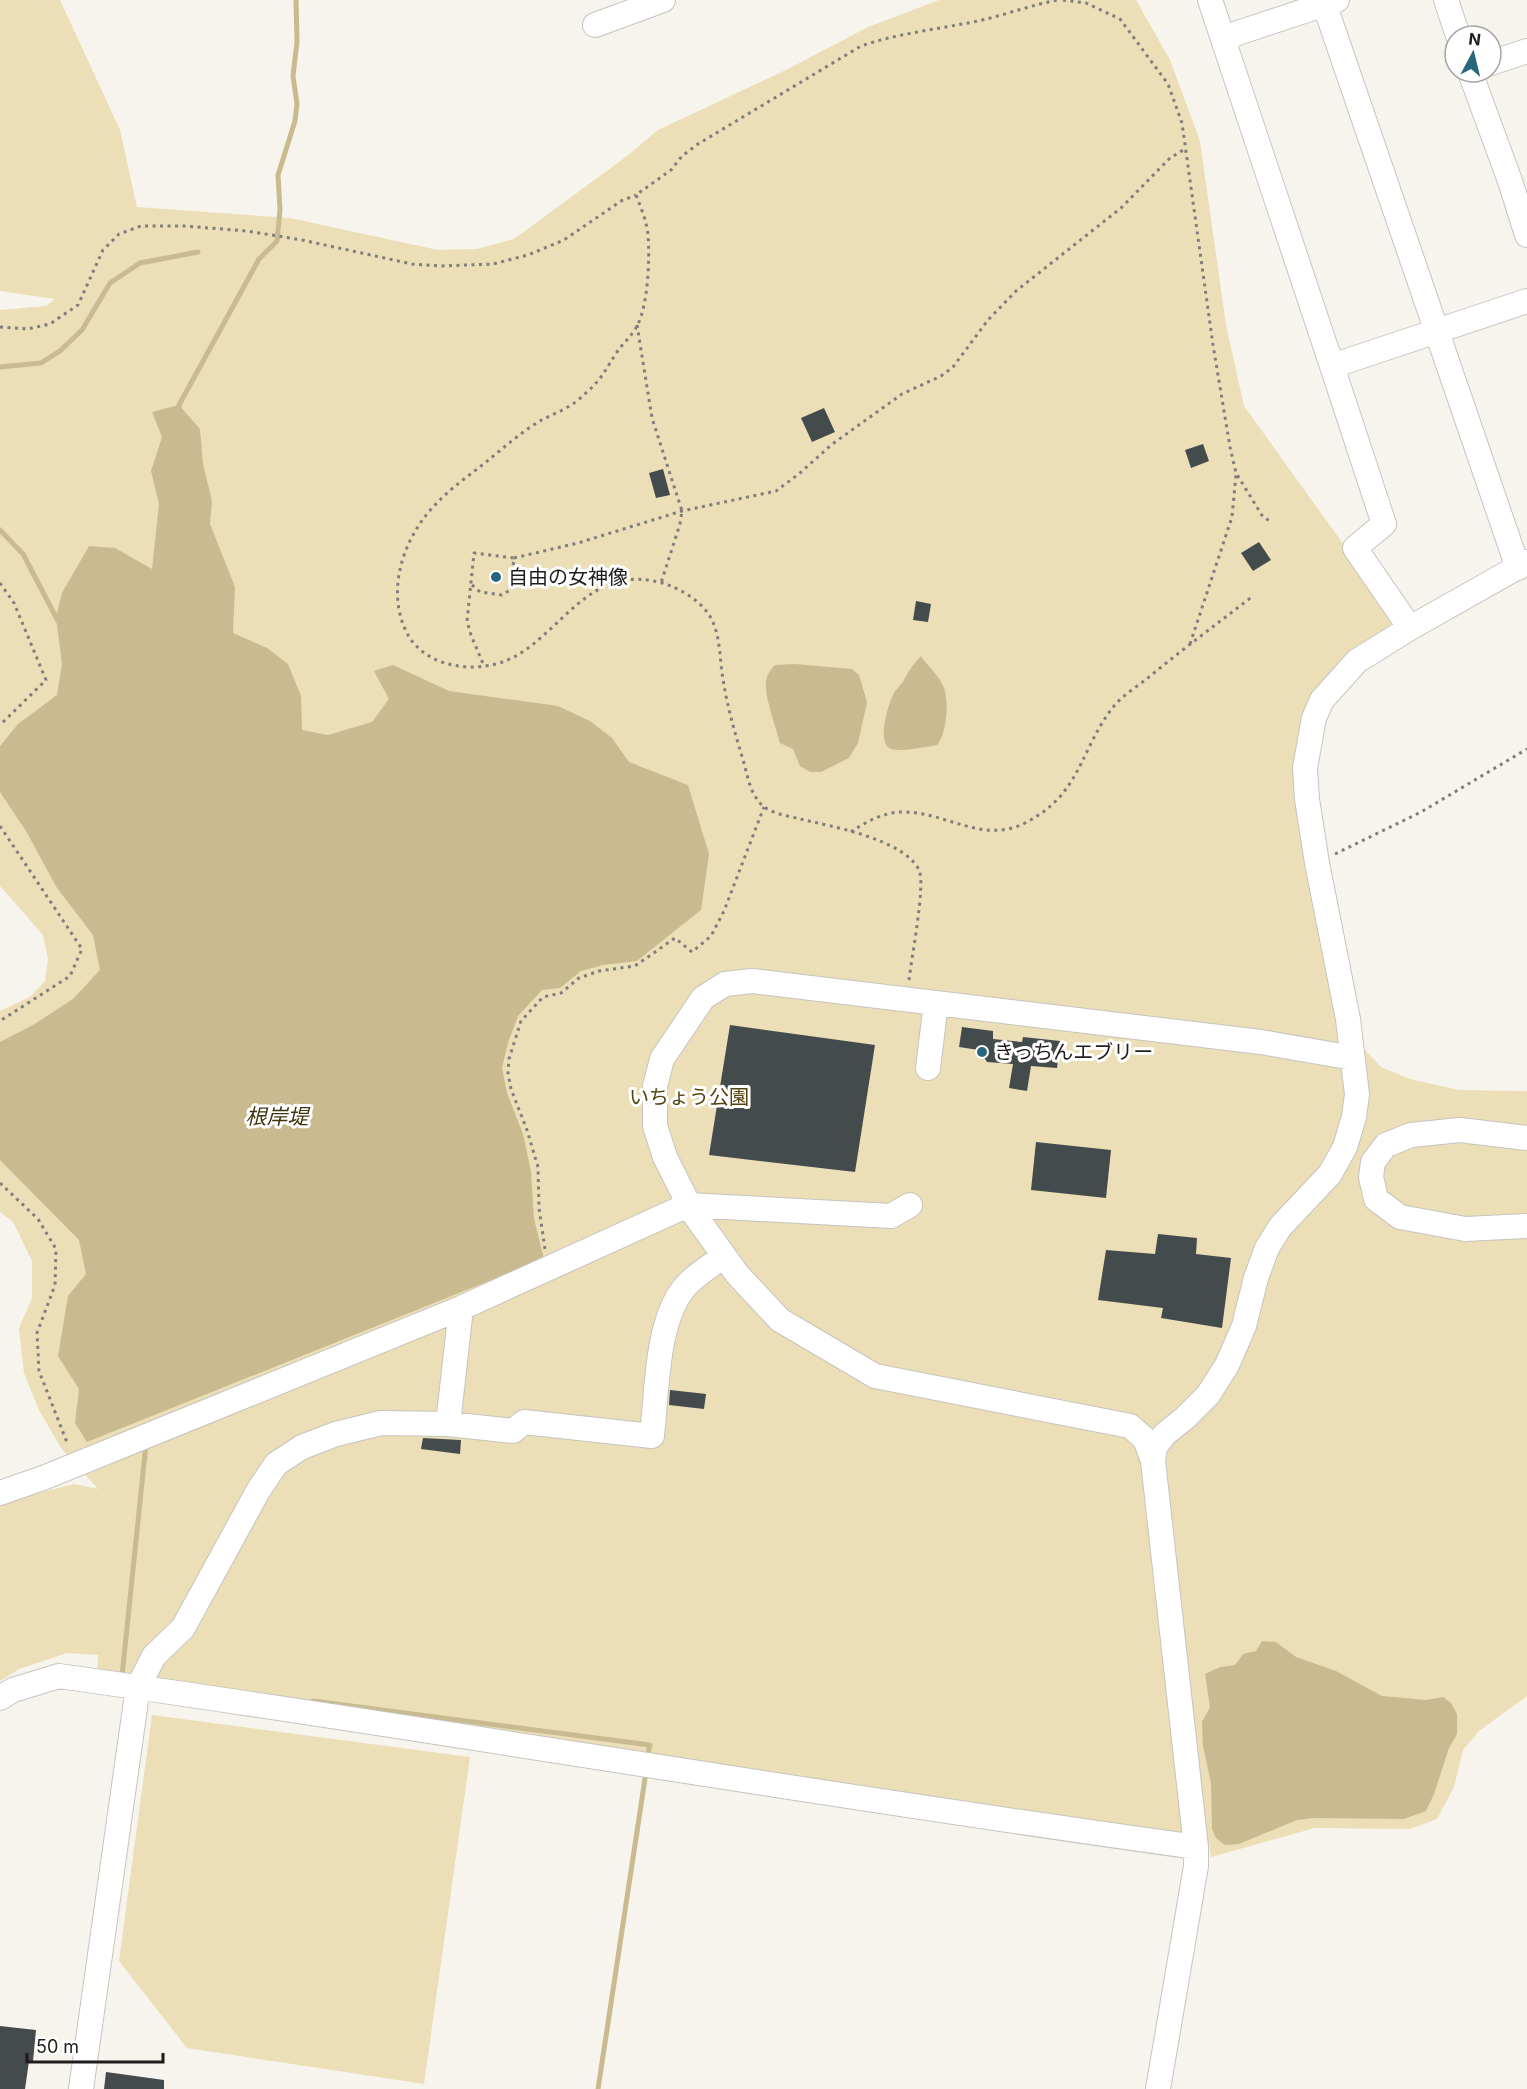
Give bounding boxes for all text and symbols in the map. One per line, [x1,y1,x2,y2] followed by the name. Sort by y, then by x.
[1443,24,1503,84] north arrow
[1468,28,1482,50] text: N
[508,565,628,589] place label: 自由の女神像
[489,570,503,584] marker: 自由の女神像
[994,1040,1153,1064] place label: きっちんエブリー
[975,1045,989,1059] marker: きっちんエブリー
[629,1085,749,1109] park label: いちょう公園
[246,1104,310,1129] water label: 根岸堤
[27,2026,164,2064] scale bar
[36,2036,79,2057] text: 50 m

